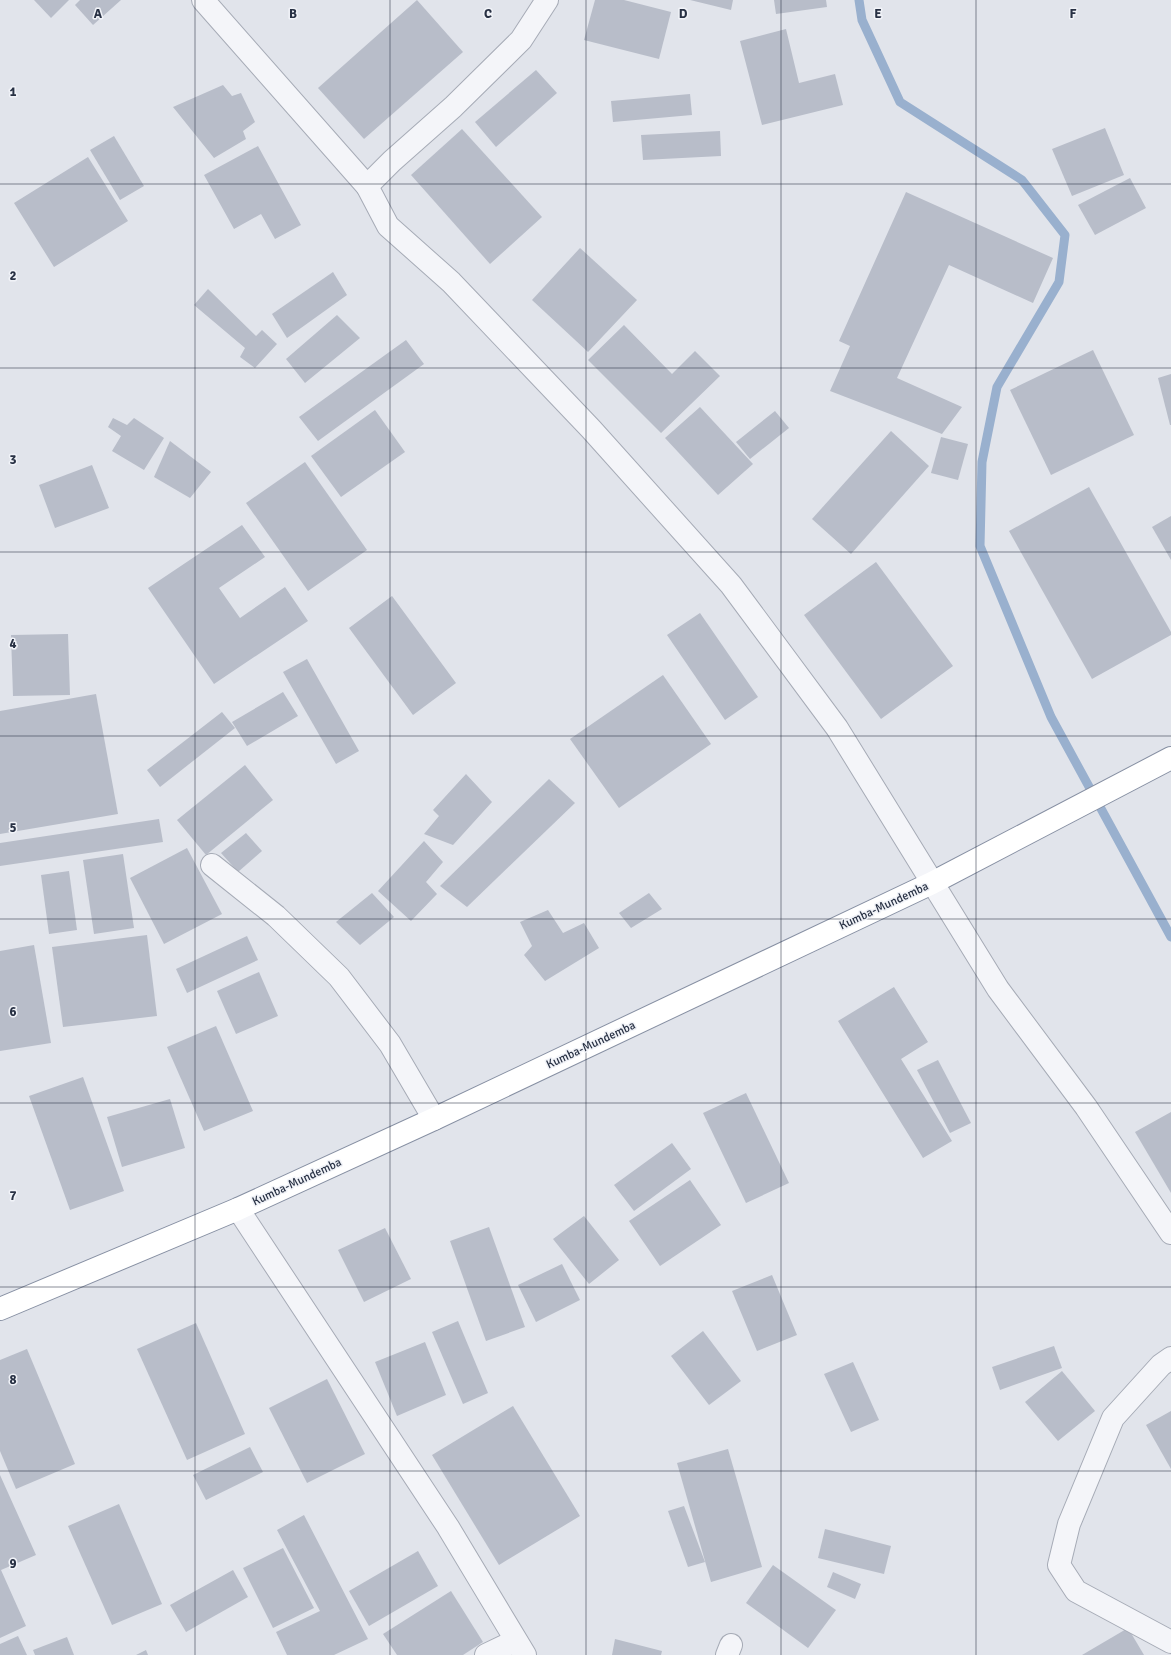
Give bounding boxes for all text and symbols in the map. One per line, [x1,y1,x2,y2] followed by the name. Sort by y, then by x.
[94,6,103,22] text: A
[289,6,297,22] text: B
[484,6,492,22] text: C
[679,6,688,22] text: D
[874,6,882,22] text: E
[1070,6,1077,22] text: F
[9,84,17,100] text: 1
[9,268,17,284] text: 2
[9,452,17,468] text: 3
[9,636,17,652] text: 4
[9,820,17,836] text: 5
[837,879,931,933] street label: Kumba-Mundemba
[9,1004,17,1020] text: 6
[544,1018,638,1072] street label: Kumba-Mundemba
[250,1155,344,1209] street label: Kumba-Mundemba
[9,1188,17,1204] text: 7
[9,1372,17,1388] text: 8
[9,1556,17,1572] text: 9

